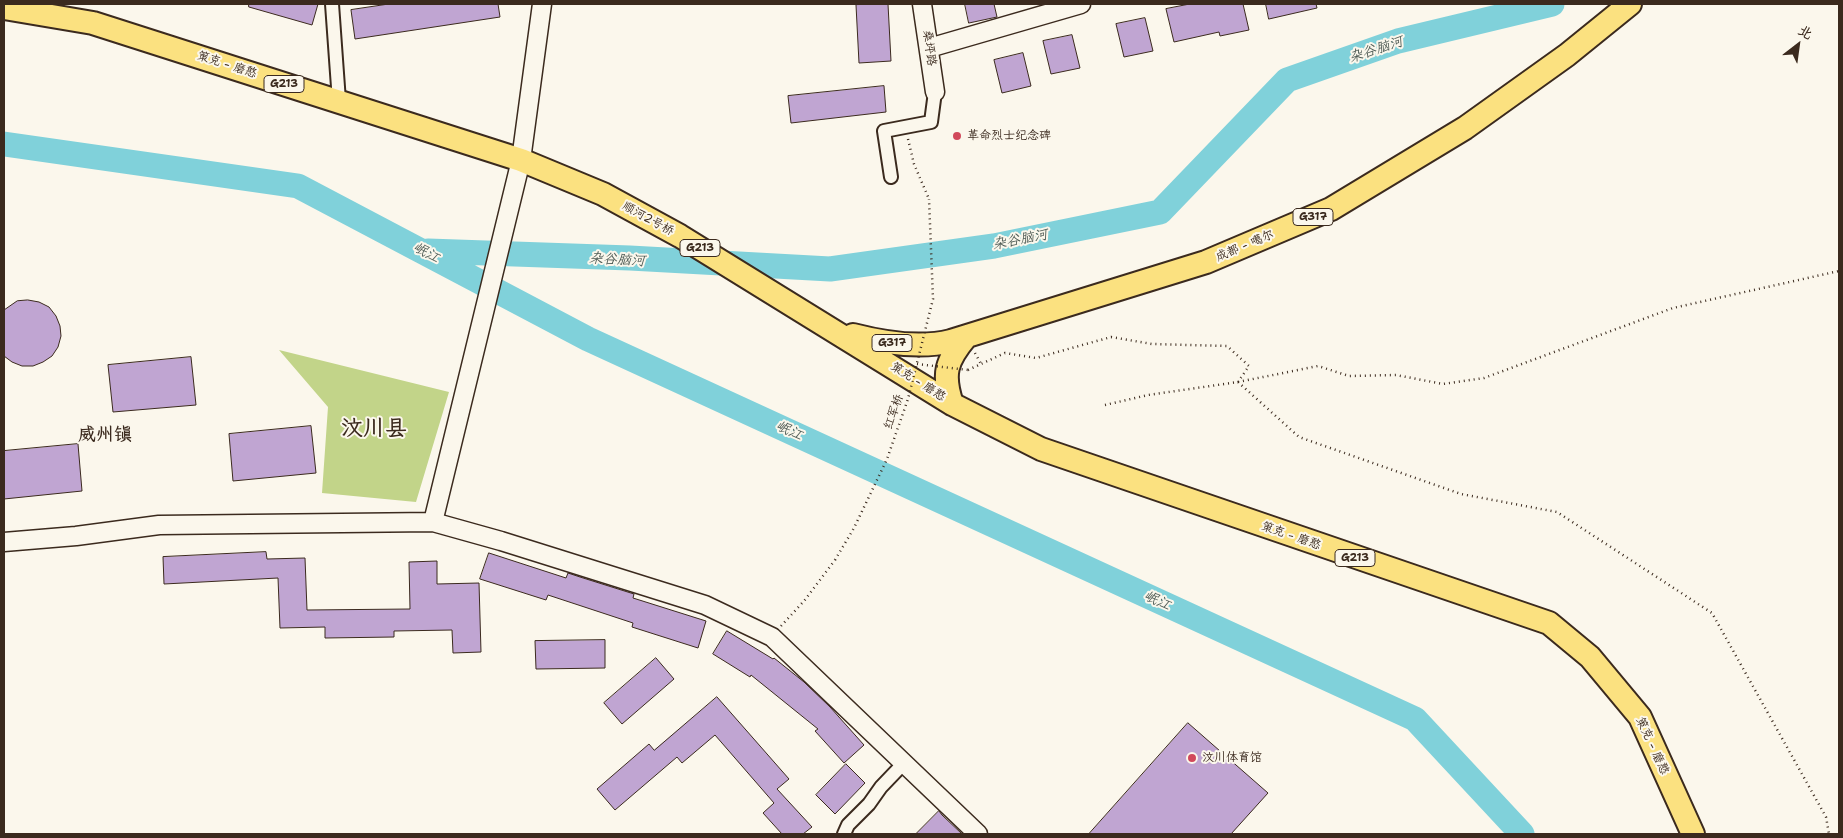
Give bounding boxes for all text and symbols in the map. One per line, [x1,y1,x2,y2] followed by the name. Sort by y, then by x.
[1773,20,1823,70] north arrow
[1795,21,1816,43] text: 北
[919,29,939,67] street label: 桑坪路
[1347,33,1405,67] water label: 杂谷脑河
[195,49,259,81] street label: 策克 - 磨憨
[264,76,304,92] road number: G213
[967,129,1051,143] place label: 革命烈士纪念碑
[951,130,963,142] marker: 革命烈士纪念碑
[620,199,676,239] street label: 顺河2号桥
[1293,208,1333,226] road number: G317
[991,226,1049,254] water label: 杂谷脑河
[1214,227,1276,265] street label: 成都 - 噶尔
[410,239,442,267] water label: 岷江
[680,240,720,256] road number: G213
[589,250,645,270] water label: 杂谷脑河
[872,334,912,352] road number: G317
[888,359,948,405] street label: 策克 - 磨憨
[881,393,907,431] street label: 红军桥
[341,416,407,442] district label: 汶川县
[773,417,805,445] water label: 岷江
[78,424,132,446] district label: 威州镇
[1259,519,1323,553] street label: 策克 - 磨憨
[1335,550,1375,566] road number: G213
[1141,587,1173,615] water label: 岷江
[1632,715,1672,777] street label: 策克 - 磨憨
[1202,751,1262,765] place label: 汶川体育馆
[1186,752,1198,764] marker: 汶川体育馆

